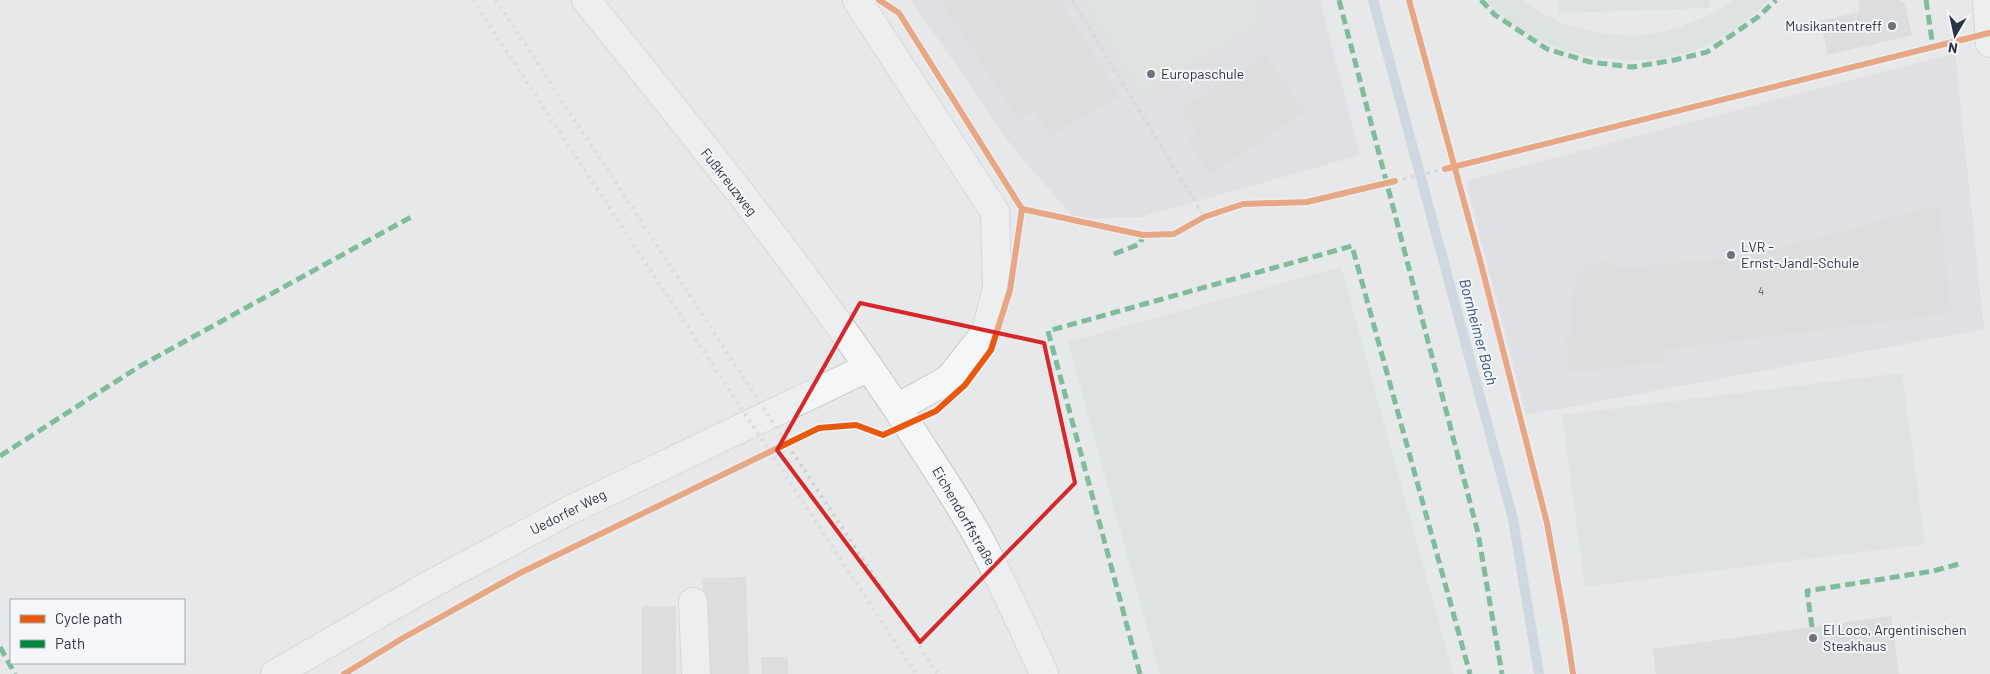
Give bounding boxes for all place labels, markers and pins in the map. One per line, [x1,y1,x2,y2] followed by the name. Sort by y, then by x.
[1785,17,1882,34] place label: Musikantentreff
[1886,20,1898,32] marker: Musikantentreff
[1161,65,1244,82] place label: Europaschule
[1145,68,1157,80] marker: Europaschule
[1741,238,1859,271] place label: LVR - Ernst-Jandl-Schule
[1725,249,1737,261] marker: LVR - Ernst-Jandl-Schule
[1823,621,1967,654] place label: El Loco, Argentinischen Steakhaus
[1807,632,1819,644] marker: El Loco, Argentinischen Steakhaus

